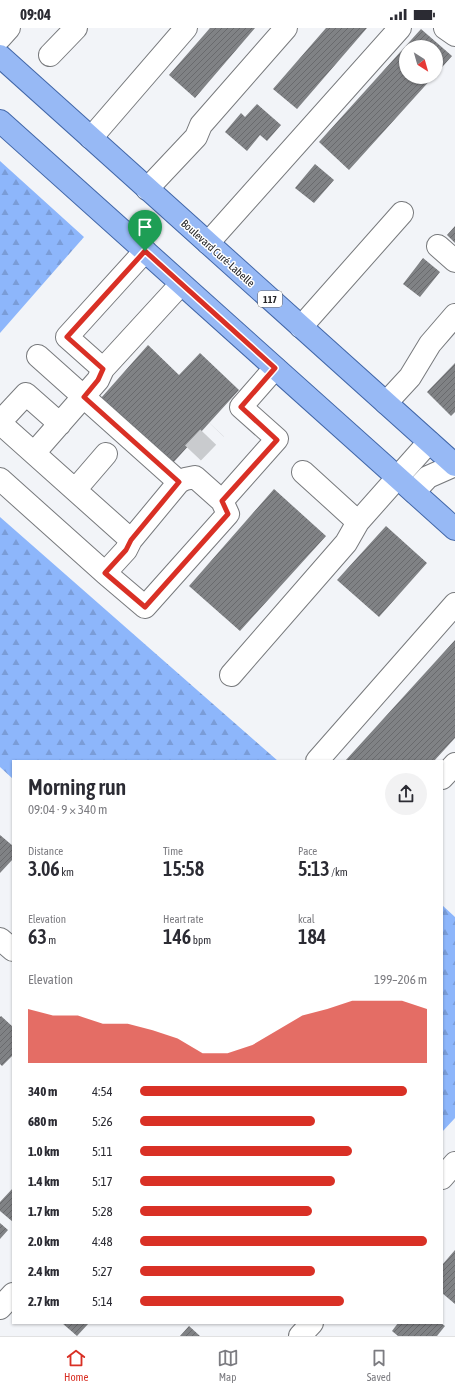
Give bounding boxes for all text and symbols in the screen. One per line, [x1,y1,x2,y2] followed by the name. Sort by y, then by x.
[20,6,51,23] text: 09:04
[399,40,443,84] north arrow
[399,40,443,84] map controls
[128,210,162,251] pin
[134,216,156,238] icon: arrive
[179,217,257,289] street label: Boulevard Curé-Labelle
[258,291,282,307] road number: 117
[385,773,427,815] button: share
[28,774,126,800] text: Morning run
[28,802,107,817] text: 09:04 · 9 × 340 m
[28,845,63,857] text: Distance
[163,845,183,857] text: Time
[298,845,317,857] text: Pace
[28,857,60,880] text: 3.06
[163,857,204,880] text: 15:58
[298,857,330,880] text: 5:13
[60,866,74,878] text: km
[330,866,348,878] text: /km
[28,913,66,925] text: Elevation
[163,913,204,925] text: Heart rate
[298,913,315,925] text: kcal
[28,925,47,948] text: 63
[163,925,191,948] text: 146
[298,925,326,948] text: 184
[47,934,56,946] text: m
[191,934,211,946] text: bpm
[28,972,73,987] text: Elevation
[374,972,427,987] text: 199–206 m
[28,1084,57,1099] text: 340 m
[92,1084,113,1099] text: 4:54
[28,1114,57,1129] text: 680 m
[92,1114,113,1129] text: 5:26
[28,1144,59,1159] text: 1.0 km
[92,1144,113,1159] text: 5:11
[28,1174,59,1189] text: 1.4 km
[92,1174,113,1189] text: 5:17
[28,1204,59,1219] text: 1.7 km
[92,1204,113,1219] text: 5:28
[28,1234,59,1249] text: 2.0 km
[92,1234,113,1249] text: 4:48
[28,1264,59,1279] text: 2.4 km
[92,1264,113,1279] text: 5:27
[28,1294,59,1309] text: 2.7 km
[92,1294,113,1309] text: 5:14
[64,1347,89,1383] tab: Home
[217,1347,239,1383] tab: Map
[367,1347,391,1383] tab: Saved

